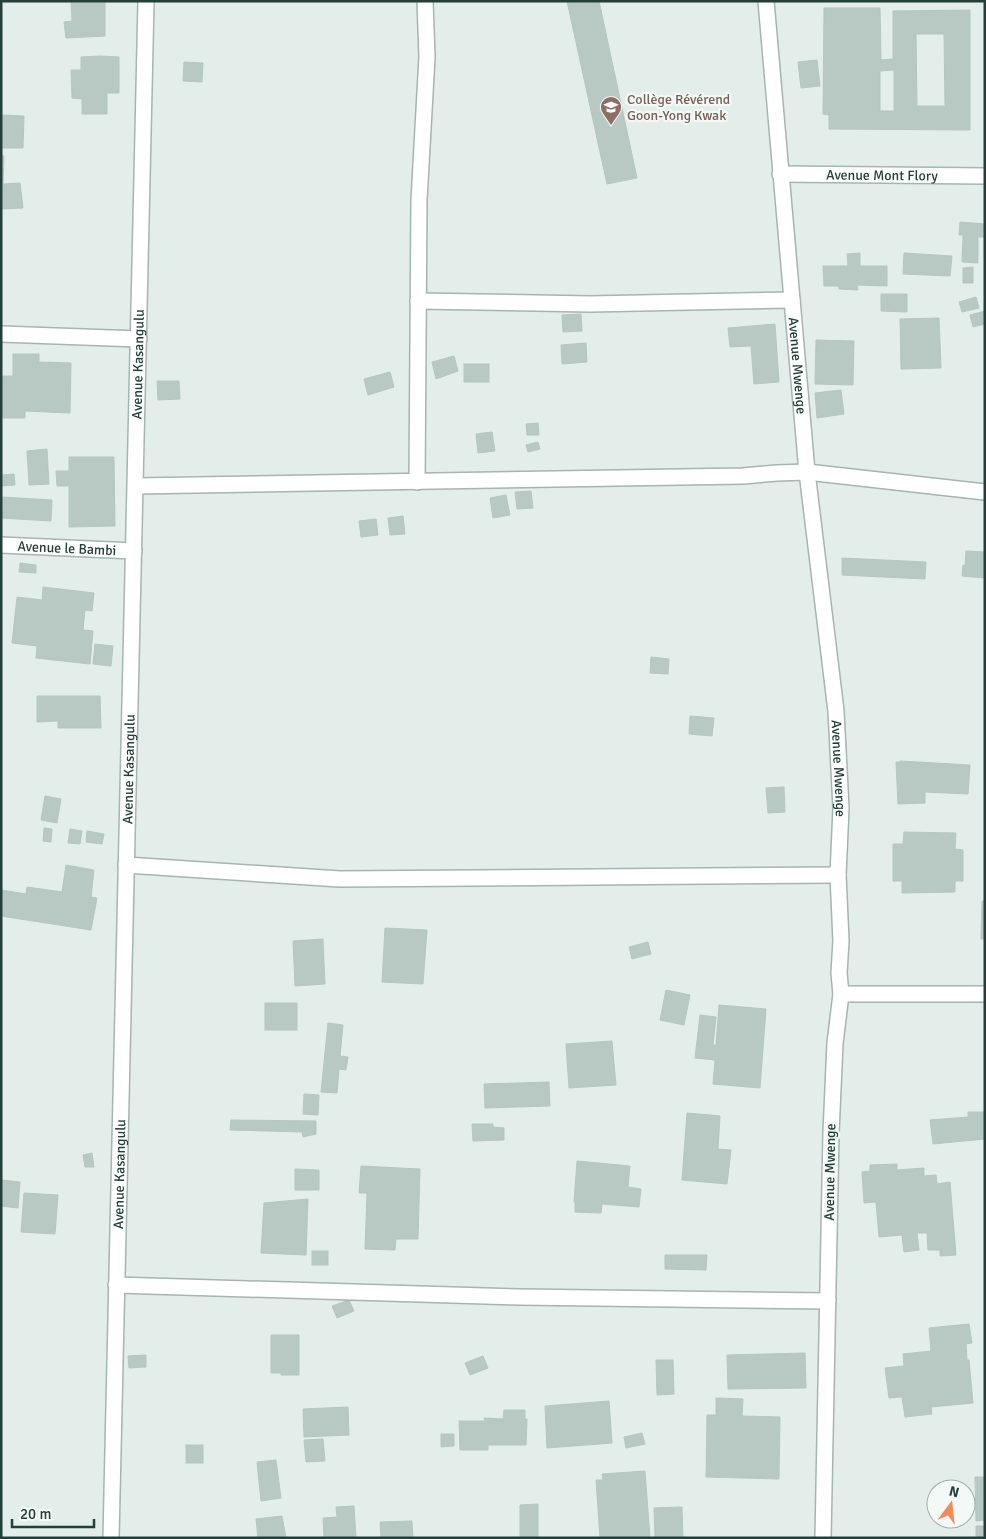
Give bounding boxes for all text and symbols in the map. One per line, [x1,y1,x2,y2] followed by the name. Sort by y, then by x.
[627,91,730,124] place label: Collège Révérend Goon-Yong Kwak
[599,95,623,126] school or university icon: Collège Révérend Goon-Yong Kwak
[826,166,938,184] street label: Avenue Mont Flory
[128,309,147,419] street label: Avenue Kasangulu
[785,316,810,415] street label: Avenue Mwenge
[17,537,117,559] street label: Avenue le Bambi
[119,714,138,824] street label: Avenue Kasangulu
[828,719,850,817] street label: Avenue Mwenge
[110,1119,129,1229] street label: Avenue Kasangulu
[821,1123,839,1221] street label: Avenue Mwenge
[926,1479,976,1529] north arrow
[947,1482,961,1501] text: N
[12,1496,95,1528] scale bar
[20,1505,51,1523] text: 20 m

